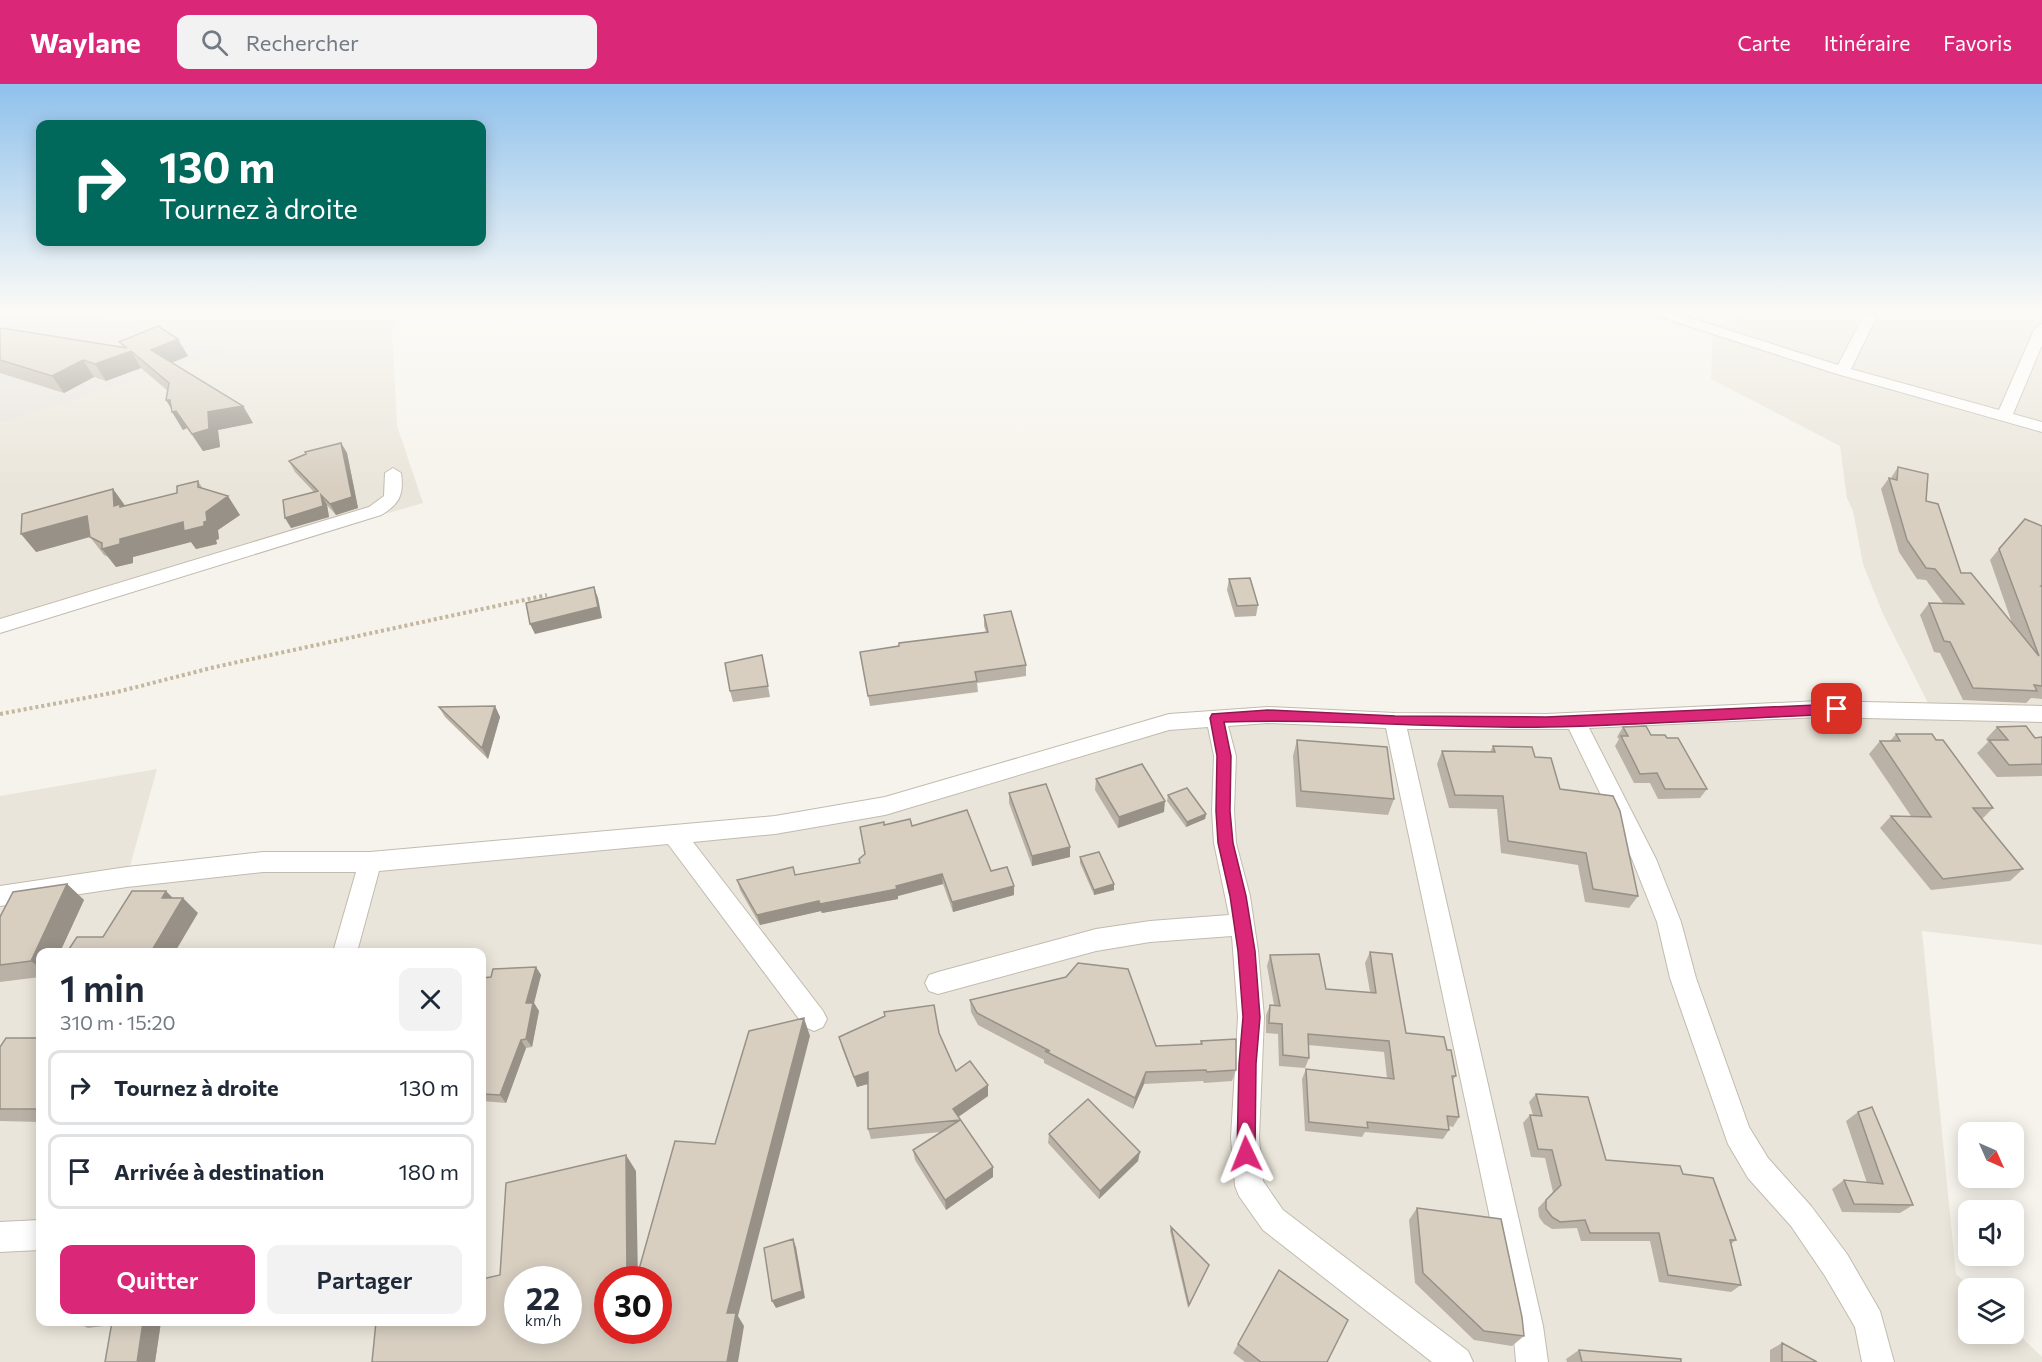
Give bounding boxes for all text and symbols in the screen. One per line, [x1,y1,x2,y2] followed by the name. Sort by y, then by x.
[177,15,597,69] search box
[30,25,141,59] text: Waylane
[198,26,231,59] icon: search
[246,29,359,56] text: Rechercher
[1737,30,1791,55] text: Carte
[1824,30,1910,55] text: Itinéraire
[1943,30,2012,55] text: Favoris
[159,140,275,192] text: 130 m
[60,144,138,222] icon: right
[159,192,358,225] text: Tournez à droite
[1811,683,1862,734] pin
[1820,692,1853,725] icon: arrive
[60,965,145,1009] text: 1 min
[399,968,462,1031] button: close
[60,1010,176,1034] text: 310 m · 15:20
[63,1071,96,1104] icon: right
[114,1074,279,1101] text: Tournez à droite
[399,1074,459,1101] text: 130 m
[1214,1122,1278,1186] position arrow
[1958,1122,2024,1188] north arrow
[1958,1122,2024,1344] map controls
[63,1155,96,1188] icon: arrive
[114,1158,324,1185] text: Arrivée à destination
[398,1158,459,1185] text: 180 m
[1958,1200,2024,1266] button: sound
[60,1245,255,1314] button: Quitter
[267,1245,462,1314] button: Partager
[594,1266,672,1344] speed limit sign: 30
[1958,1278,2024,1344] button: layers
[526,1279,560,1316] text: 22
[525,1311,561,1329] text: km/h

